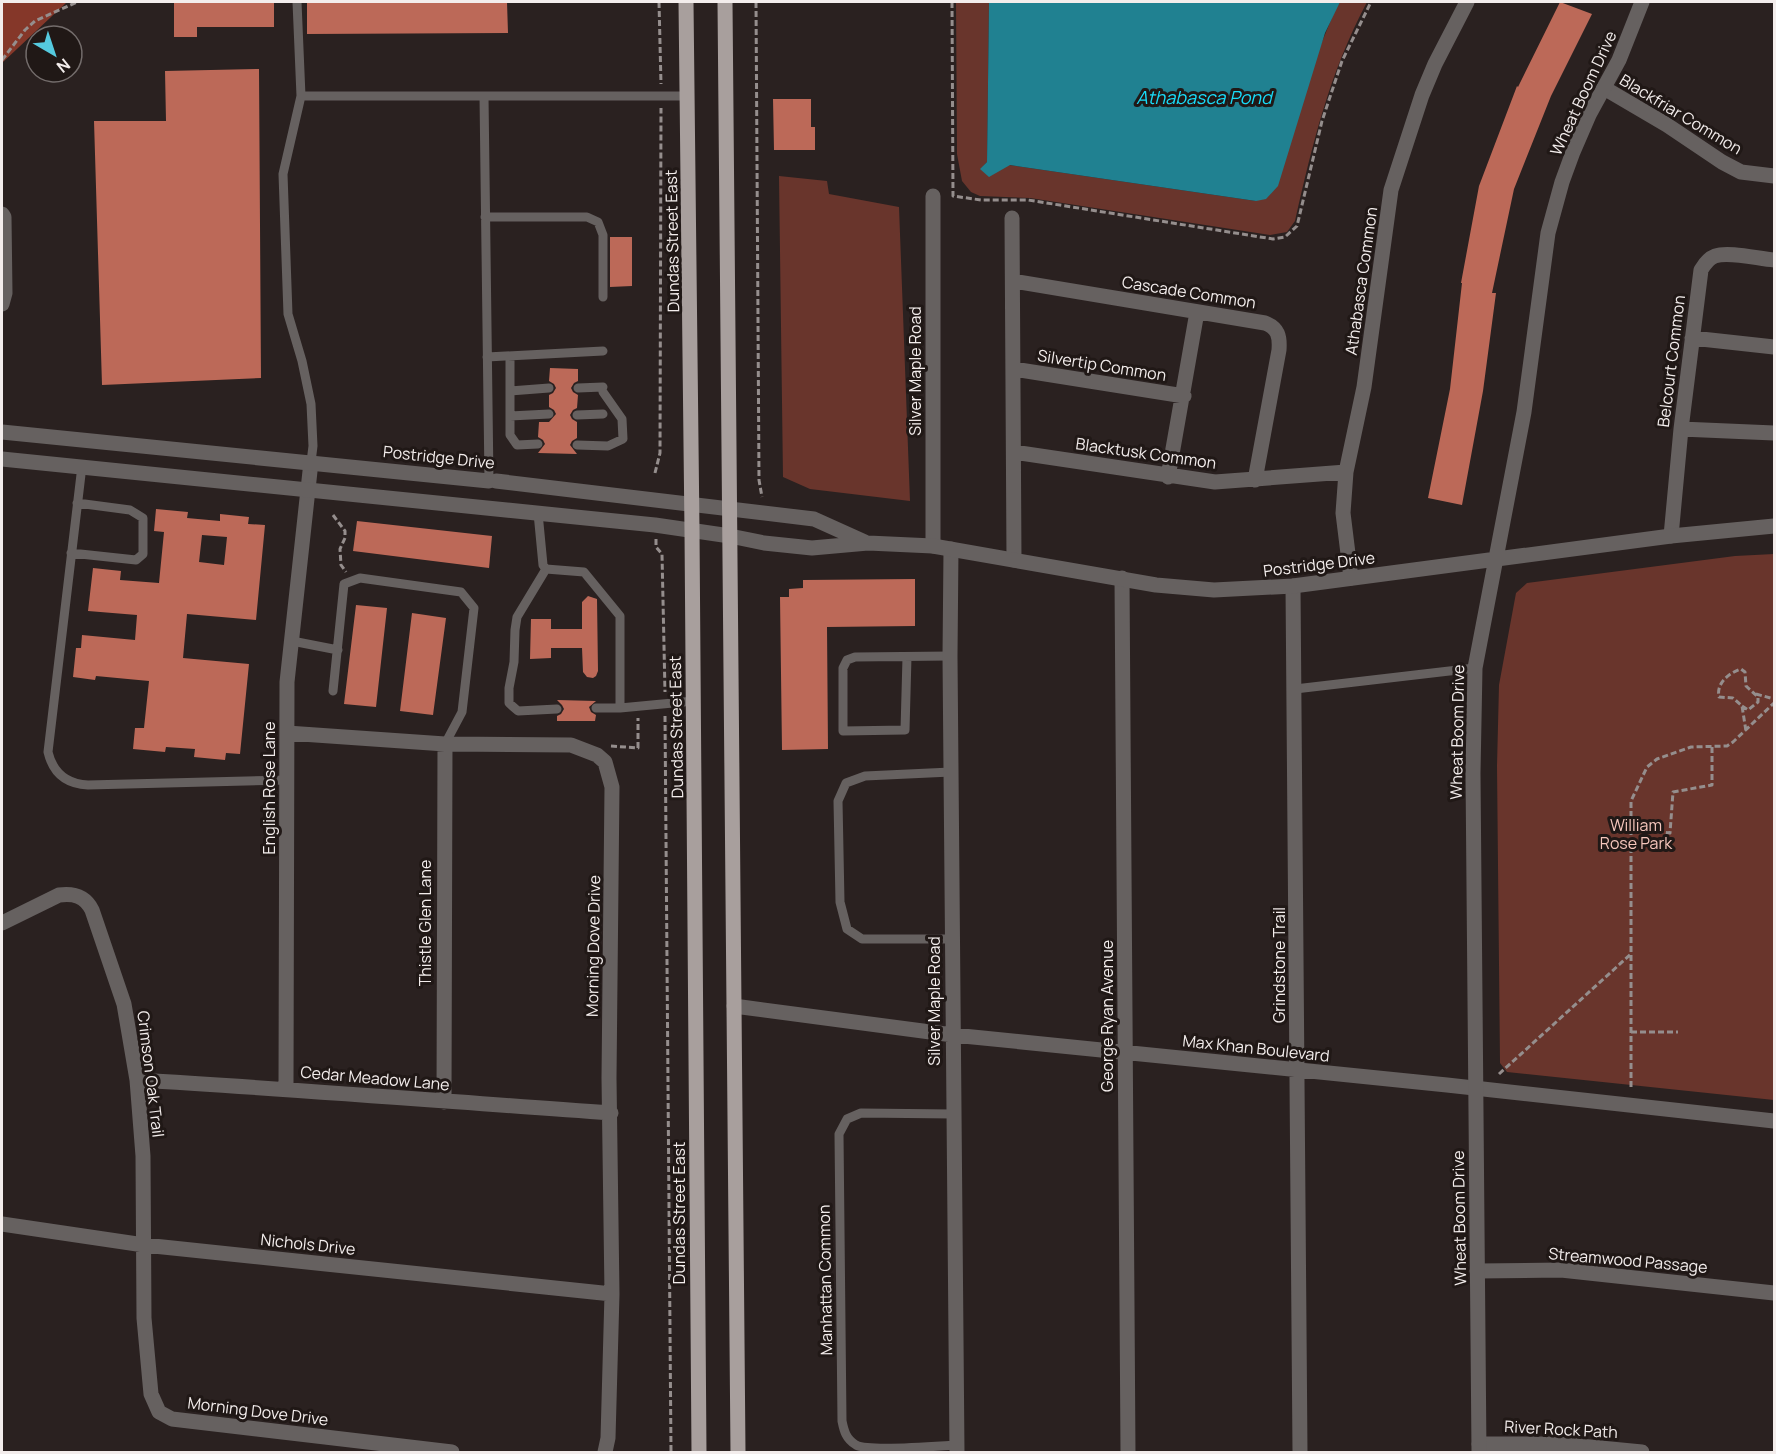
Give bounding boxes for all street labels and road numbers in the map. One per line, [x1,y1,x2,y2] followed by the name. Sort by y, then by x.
[1544,27,1622,159] street label: Wheat Boom Drive
[1616,69,1746,159] street label: Blackfriar Common
[660,169,684,313] street label: Dundas Street East
[1340,206,1382,356] street label: Athabasca Common
[1120,271,1258,313] street label: Cascade Common
[1652,294,1690,428] street label: Belcourt Common
[904,306,926,436] street label: Silver Maple Road
[1036,344,1168,386] street label: Silvertip Common
[1074,432,1218,474] street label: Blacktusk Common
[382,440,496,474] street label: Postridge Drive
[1262,546,1376,582] street label: Postridge Drive
[664,655,688,799] street label: Dundas Street East
[1445,664,1469,800] street label: Wheat Boom Drive
[258,722,280,854] street label: English Rose Lane
[414,860,436,986] street label: Thistle Glen Lane
[581,875,605,1017] street label: Morning Dove Drive
[1268,907,1290,1023] street label: Grindstone Trail
[923,936,945,1066] street label: Silver Maple Road
[1096,940,1118,1092] street label: George Ryan Avenue
[132,1010,170,1138] street label: Crimson Oak Trail
[1181,1029,1331,1067] street label: Max Khan Boulevard
[300,1061,450,1095] street label: Cedar Meadow Lane
[668,1142,690,1284] street label: Dundas Street East
[1447,1150,1471,1286] street label: Wheat Boom Drive
[813,1204,837,1356] street label: Manhattan Common
[259,1228,357,1260] street label: Nichols Drive
[1547,1242,1709,1278] street label: Streamwood Passage
[186,1391,330,1431] street label: Morning Dove Drive
[1504,1415,1618,1443] street label: River Rock Path

